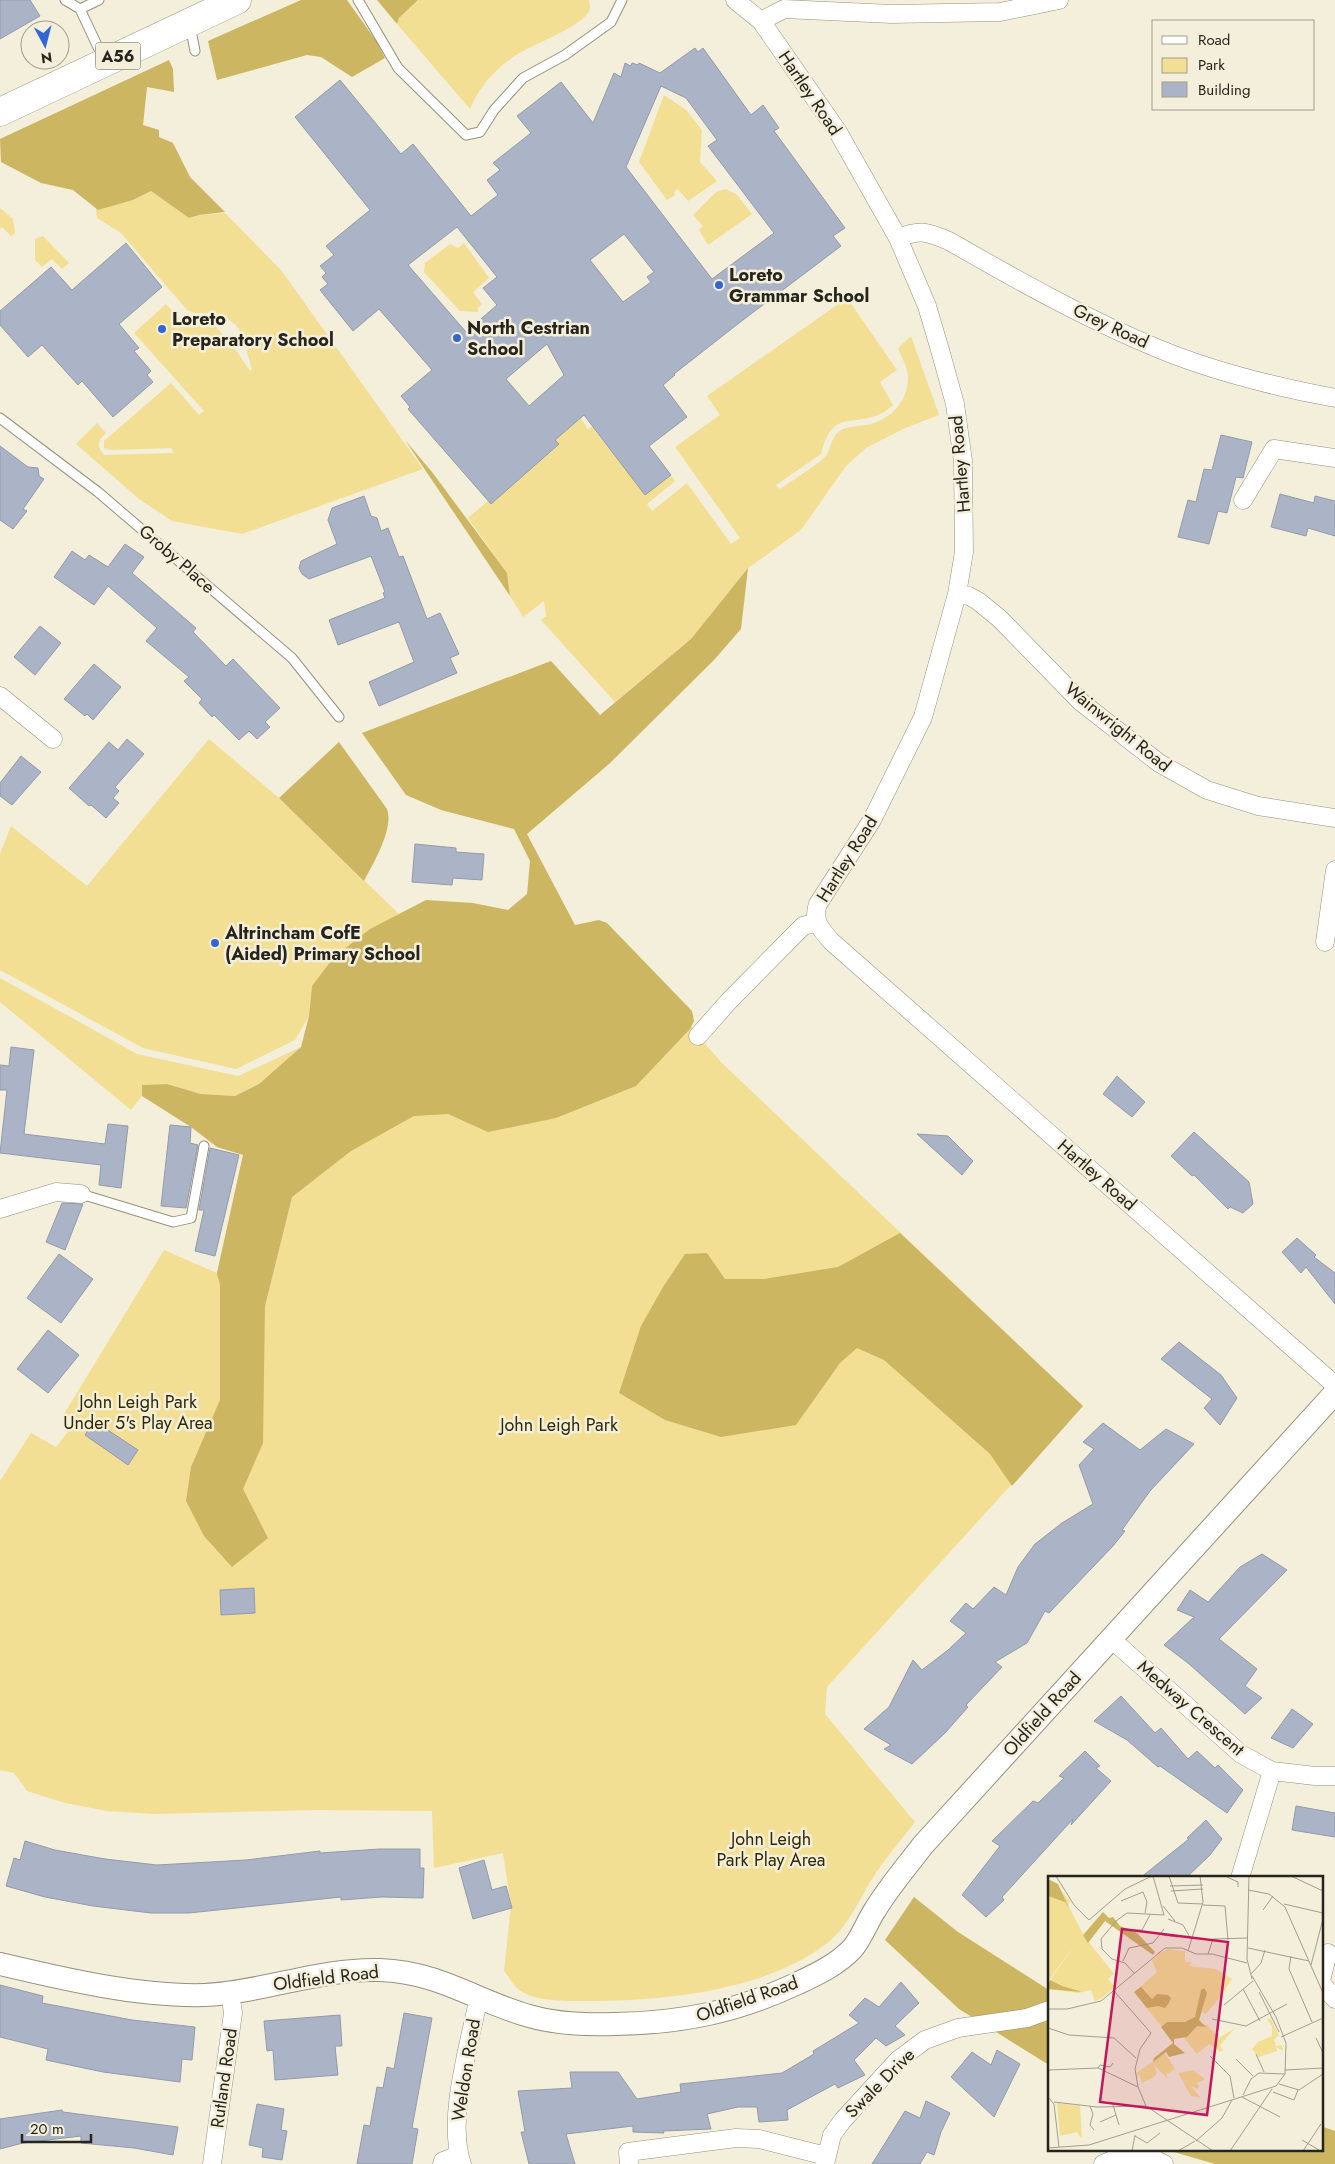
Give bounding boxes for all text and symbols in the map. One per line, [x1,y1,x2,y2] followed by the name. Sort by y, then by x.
[20,20,70,70] north arrow
[1152,20,1315,110] legend
[1198,29,1230,51] text: Road
[96,42,140,70] road number: A56
[772,45,848,141] street label: Hartley Road
[40,47,53,69] text: N
[1198,54,1225,76] text: Park
[1198,79,1250,101] text: Building
[729,262,869,309] place label: Loreto Grammar School
[713,279,725,291] marker: Loreto Grammar School
[1069,297,1153,355] street label: Grey Road
[172,306,334,353] place label: Loreto Preparatory School
[467,315,590,362] place label: North Cestrian School
[156,323,168,335] marker: Loreto Preparatory School
[451,332,463,344] marker: North Cestrian School
[943,414,977,514] street label: Hartley Road
[133,519,221,599] street label: Groby Place
[1059,676,1177,778] street label: Wainwright Road
[810,811,884,907] street label: Hartley Road
[224,920,420,967] place label: Altrincham CofE (Aided) Primary School
[209,937,221,949] marker: Altrincham CofE (Aided) Primary School
[1052,1133,1142,1217] street label: Hartley Road
[63,1389,213,1436] park label: John Leigh Park Under 5's Play Area
[498,1412,618,1438] park label: John Leigh Park
[1132,1654,1251,1762] street label: Medway Crescent
[997,1666,1087,1762] street label: Oldfield Road
[716,1826,826,1873] park label: John Leigh Park Play Area
[1048,1876,1322,2152] inset map
[272,1959,380,1997] street label: Oldfield Road
[692,1969,802,2029] street label: Oldfield Road
[445,2017,487,2123] street label: Weldon Road
[204,2026,244,2130] street label: Rutland Road
[839,2042,921,2124] street label: Swale Drive
[22,2112,91,2144] scale bar
[30,2118,64,2140] text: 20 m

